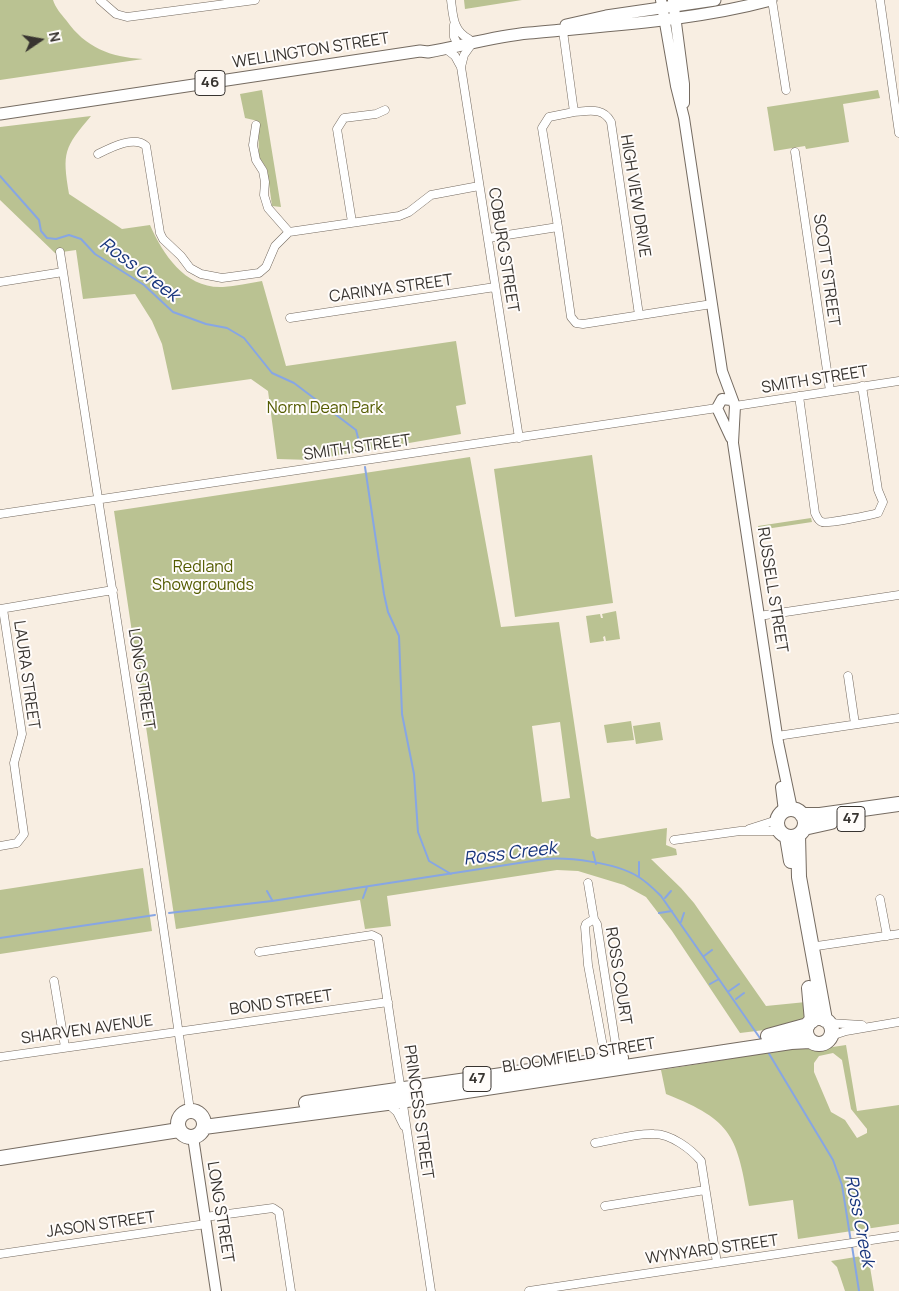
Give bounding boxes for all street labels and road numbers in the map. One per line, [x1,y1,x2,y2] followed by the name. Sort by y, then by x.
[231,29,391,73] street label: WELLINGTON STREET
[195,70,225,96] road number: 46
[616,133,654,259] street label: HIGH VIEW DRIVE
[484,186,522,314] street label: COBURG STREET
[809,213,843,327] street label: SCOTT STREET
[328,271,454,307] street label: CARINYA STREET
[760,362,870,398] street label: SMITH STREET
[302,431,412,465] street label: SMITH STREET
[753,526,791,654] street label: RUSSELL STREET
[9,619,43,731] street label: LAURA STREET
[124,627,158,731] street label: LONG STREET
[837,806,865,832] road number: 47
[601,926,635,1026] street label: ROSS COURT
[228,986,334,1020] street label: BOND STREET
[20,1011,154,1049] street label: SHARVEN AVENUE
[501,1034,657,1078] street label: BLOOMFIELD STREET
[399,1044,437,1180] street label: PRINCESS STREET
[463,1066,491,1092] road number: 47
[203,1160,237,1264] street label: LONG STREET
[45,1208,157,1242] street label: JASON STREET
[644,1231,780,1269] street label: WYNYARD STREET

